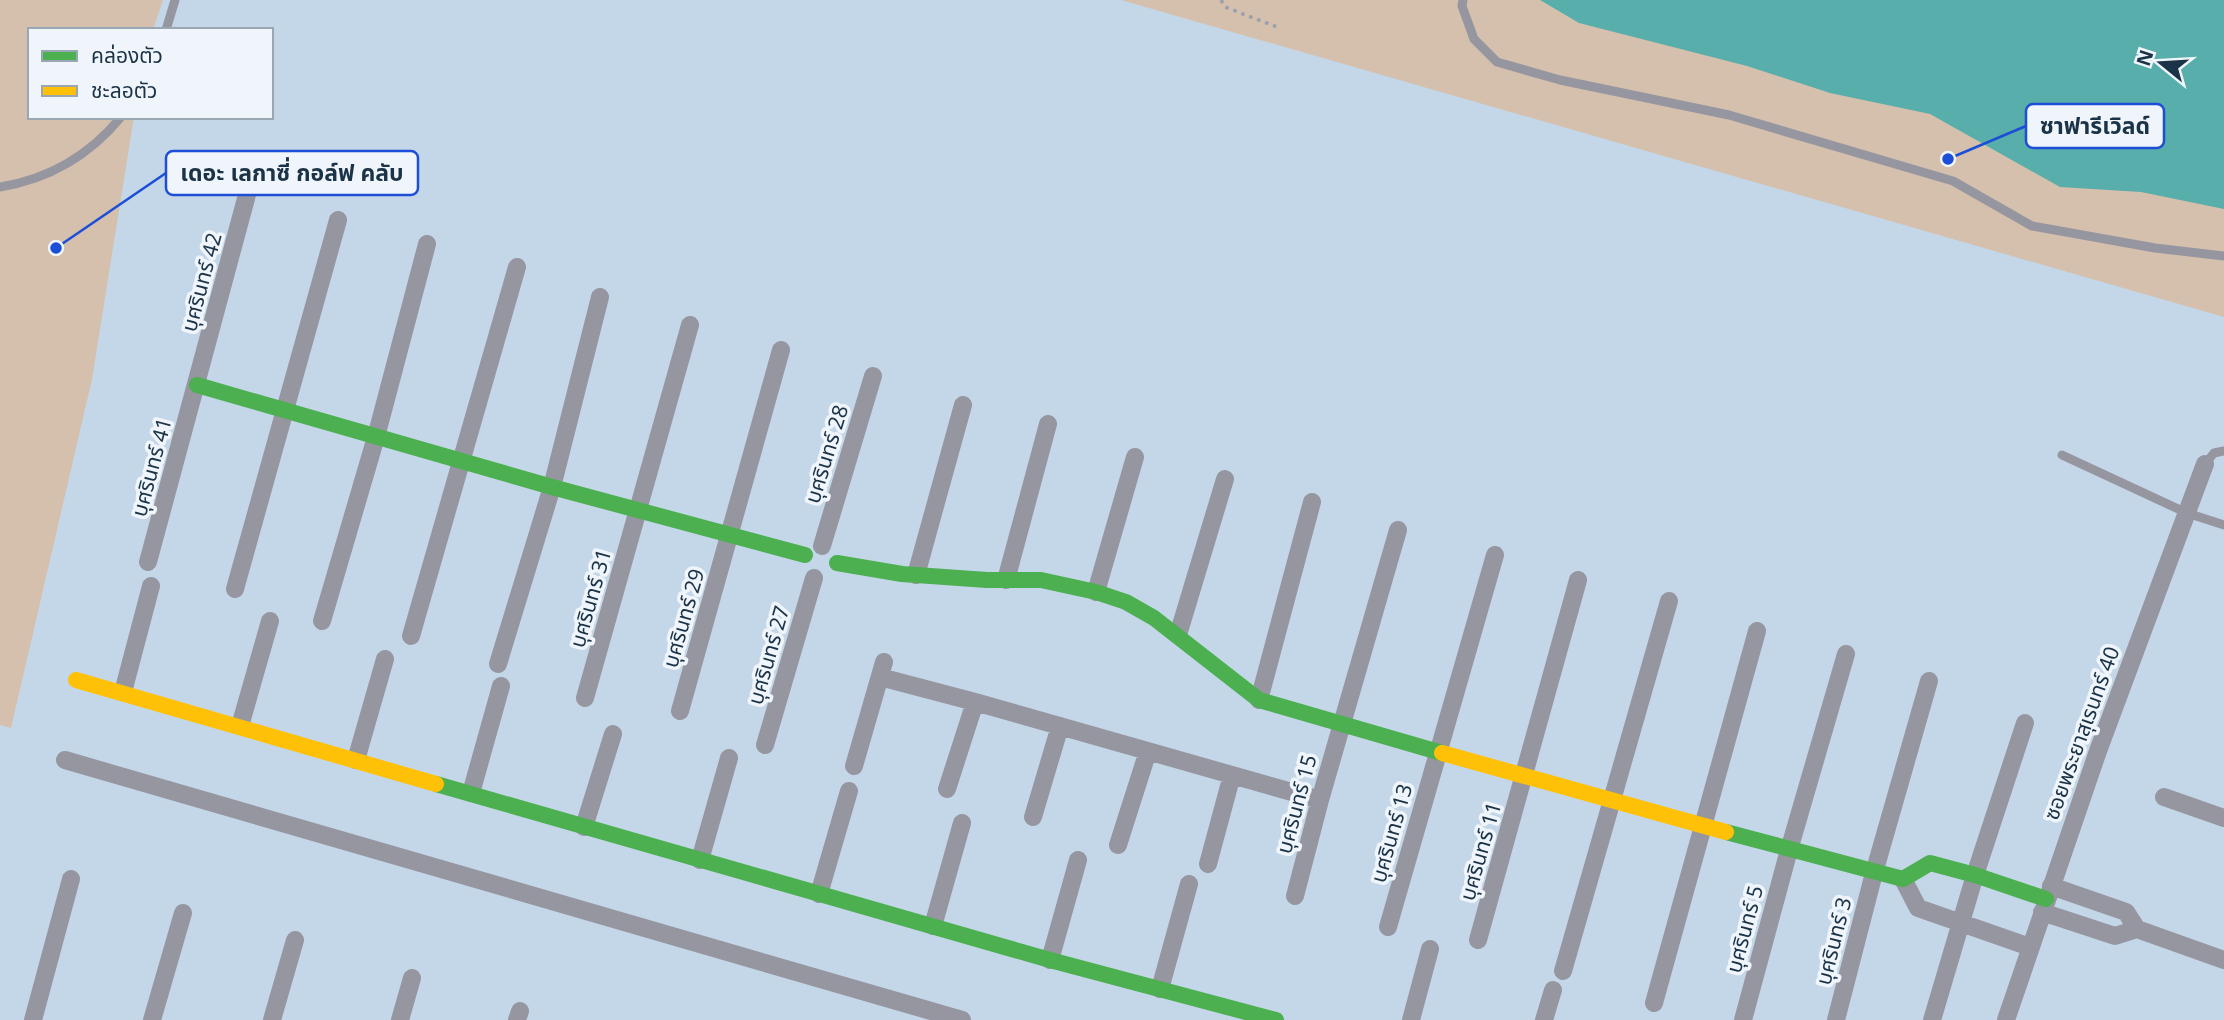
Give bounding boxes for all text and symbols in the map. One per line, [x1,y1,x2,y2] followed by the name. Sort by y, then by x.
[28,28,273,119] legend
[2126,28,2196,98] north arrow
[91,41,163,69] text: คล่องตัว
[2130,46,2160,69] text: N
[91,76,157,104] text: ชะลอตัว
[2026,104,2164,148] callout: ซาฟารีเวิลด์
[2040,109,2150,141] text: ซาฟารีเวิลด์
[166,151,418,195] callout: เดอะ เลกาซี่ กอล์ฟ คลับ
[180,156,404,188] text: เดอะ เลกาซี่ กอล์ฟ คลับ
[174,229,228,335] street label: บุศรินทร์ 42
[798,401,854,507] street label: บุศรินทร์ 28
[124,414,178,520] street label: บุศรินทร์ 41
[563,545,617,651] street label: บุศรินทร์ 31
[656,565,710,671] street label: บุศรินทร์ 29
[741,602,795,708] street label: บุศรินทร์ 27
[2037,642,2125,824] street label: ซอยพระยาสุเรนทร์ 40
[1269,751,1323,857] street label: บุศรินทร์ 15
[1364,780,1418,886] street label: บุศรินทร์ 13
[1453,798,1507,904] street label: บุศรินทร์ 11
[1719,882,1769,976] street label: บุศรินทร์ 5
[1809,894,1857,988] street label: บุศรินทร์ 3

